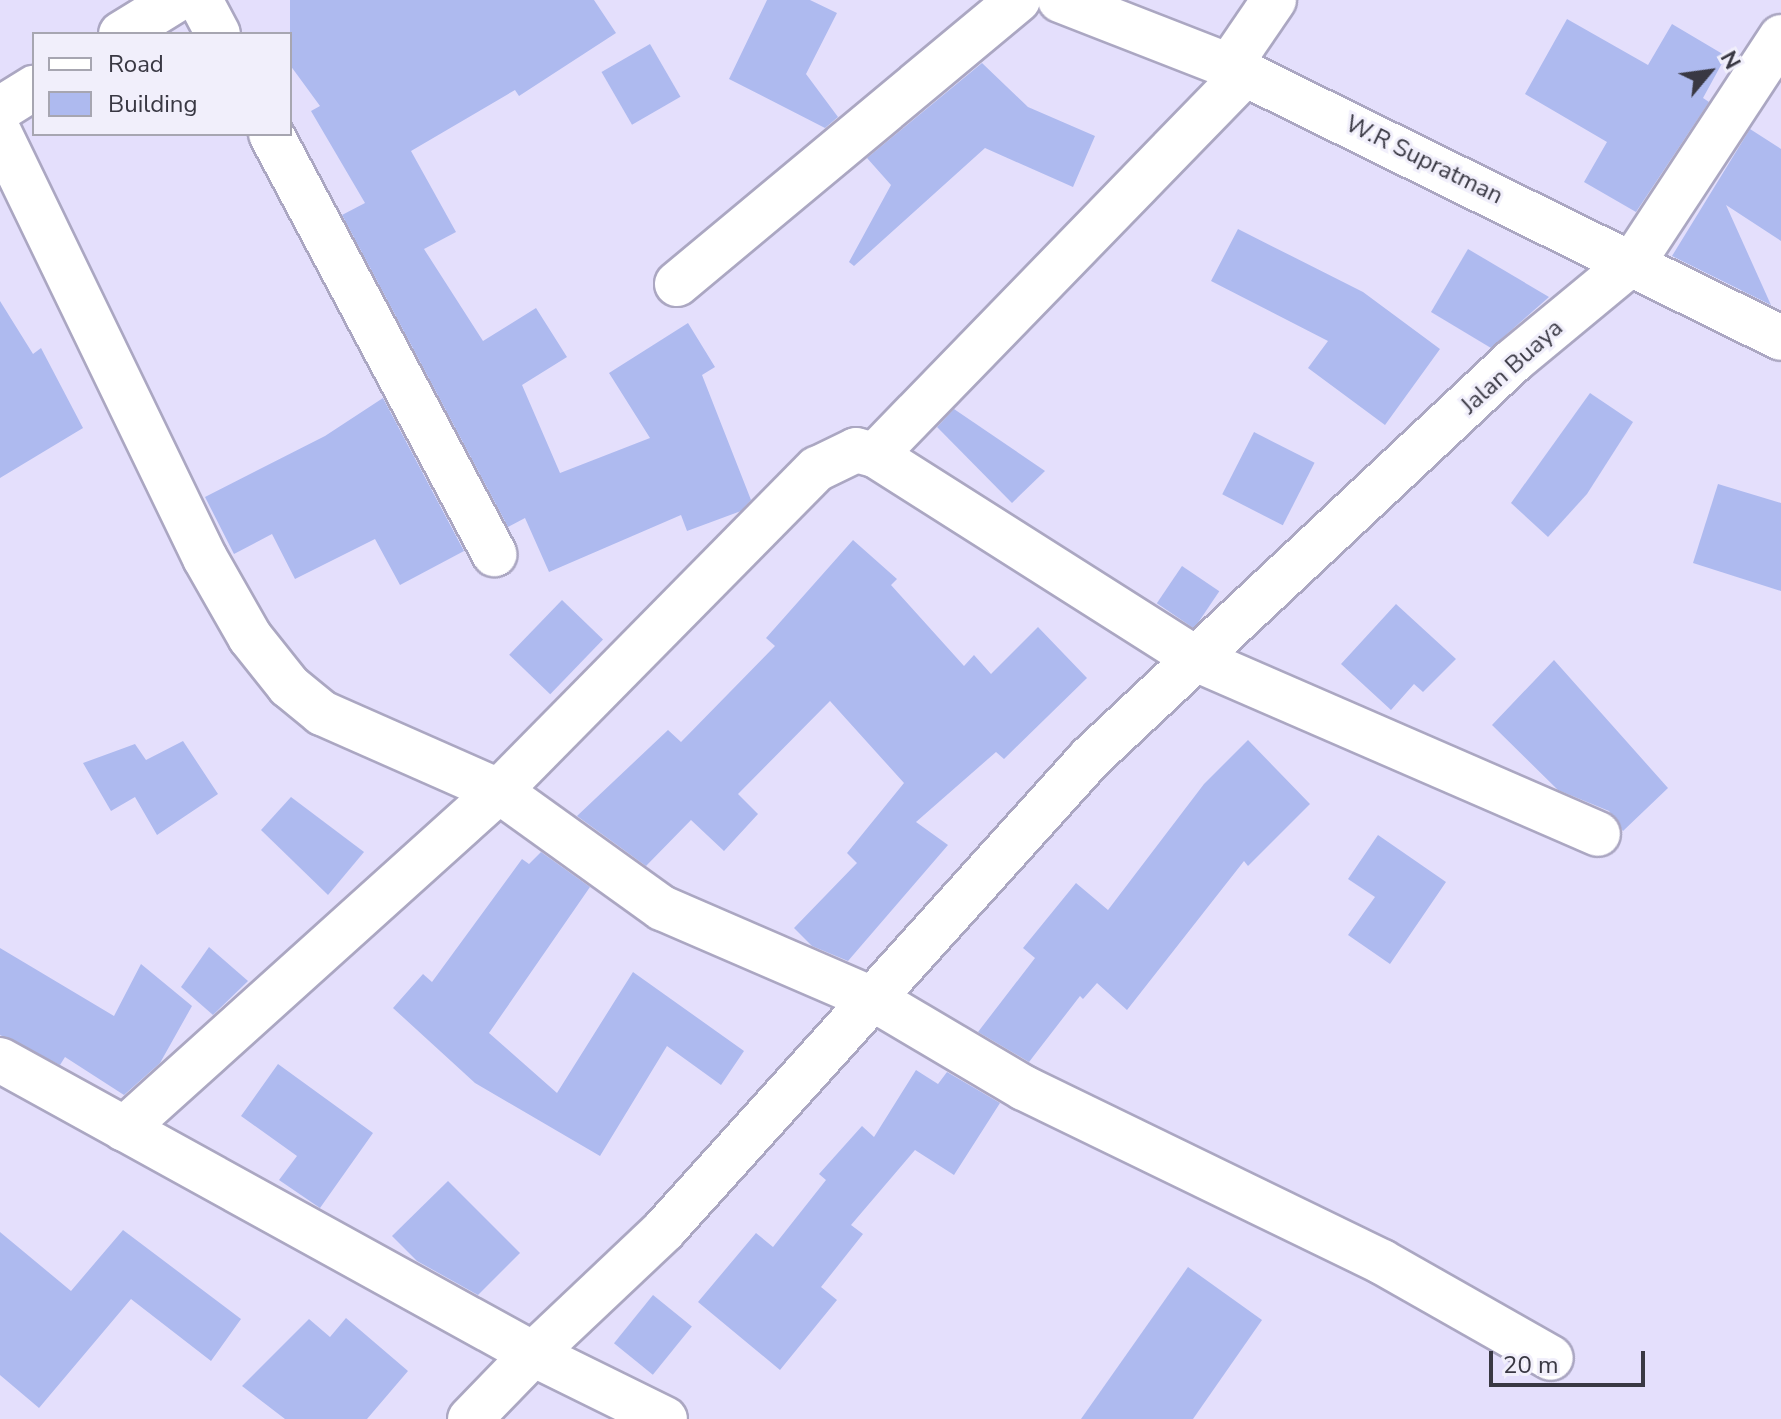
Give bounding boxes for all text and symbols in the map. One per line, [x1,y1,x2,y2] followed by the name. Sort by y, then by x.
[32,32,292,136] legend
[1669,32,1749,112] north arrow
[1713,46,1747,75] text: N
[108,48,164,80] text: Road
[108,88,198,120] text: Building
[1341,109,1507,211] street label: W.R Supratman
[1455,314,1569,420] street label: Jalan Buaya
[1493,1335,1649,1385] scale bar
[1503,1349,1559,1381] text: 20 m

